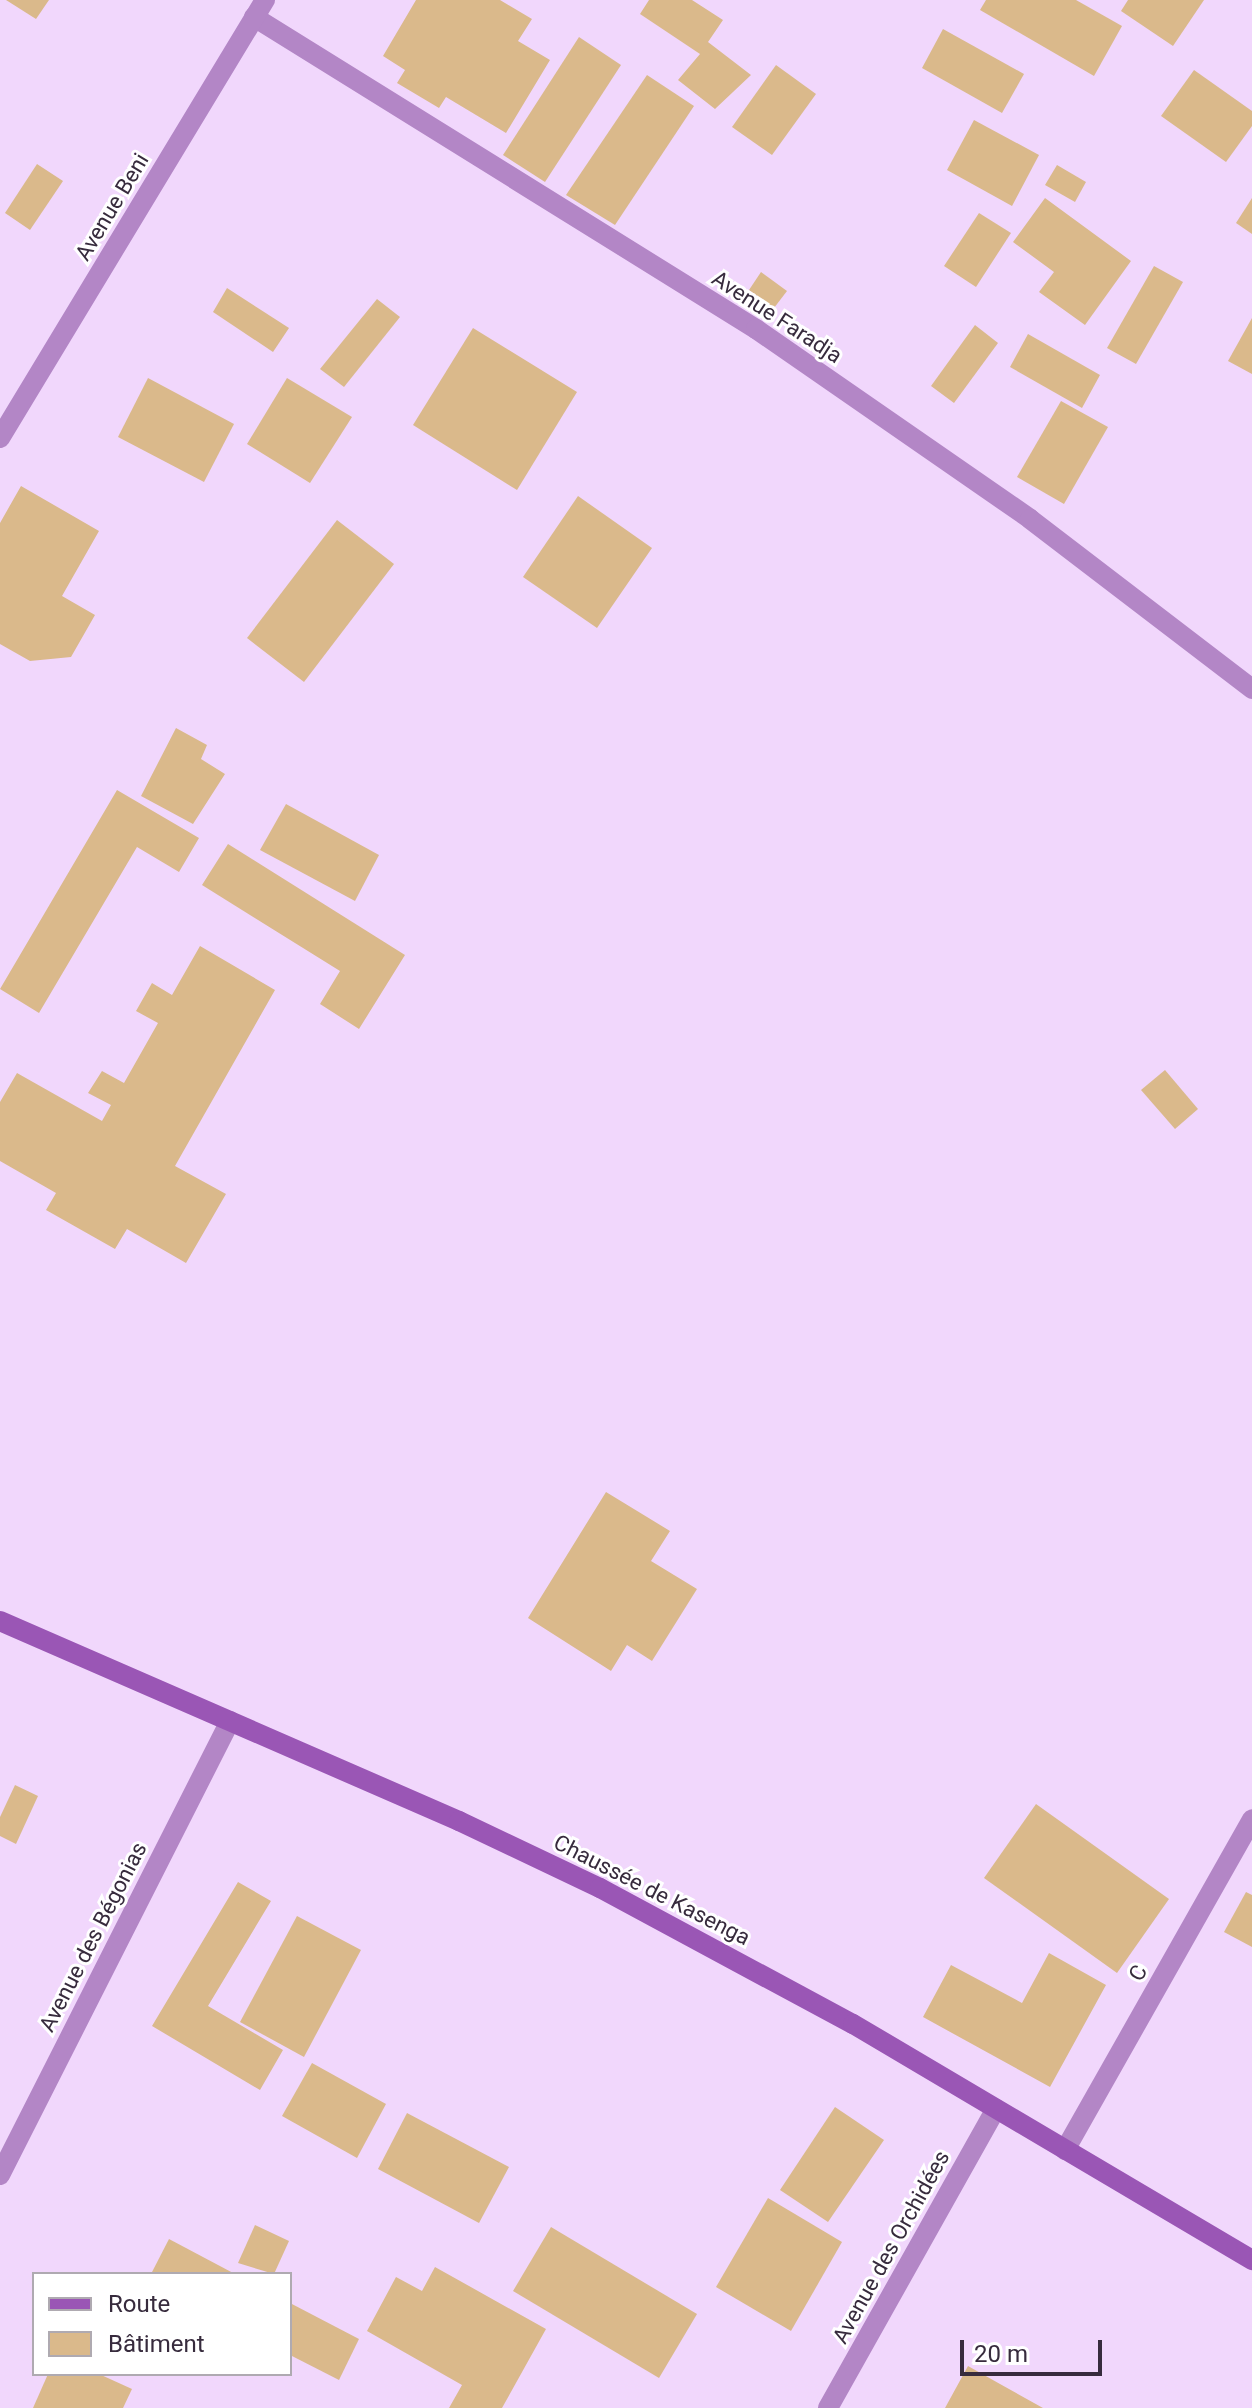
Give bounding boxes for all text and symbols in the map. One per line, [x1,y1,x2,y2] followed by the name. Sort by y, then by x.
[70,149,154,265] street label: Avenue Beni
[707,265,847,369] street label: Avenue Faradja
[549,1829,755,1951] street label: Chaussée de Kasenga
[34,1838,152,2036] street label: Avenue des Bégonias
[1123,1960,1153,1986] street label: C
[827,2146,955,2348] street label: Avenue des Orchidées
[32,2272,292,2376] legend
[108,2290,170,2318] text: Route
[964,2324,1106,2374] scale bar
[108,2330,205,2358] text: Bâtiment
[974,2340,1028,2368] text: 20 m

